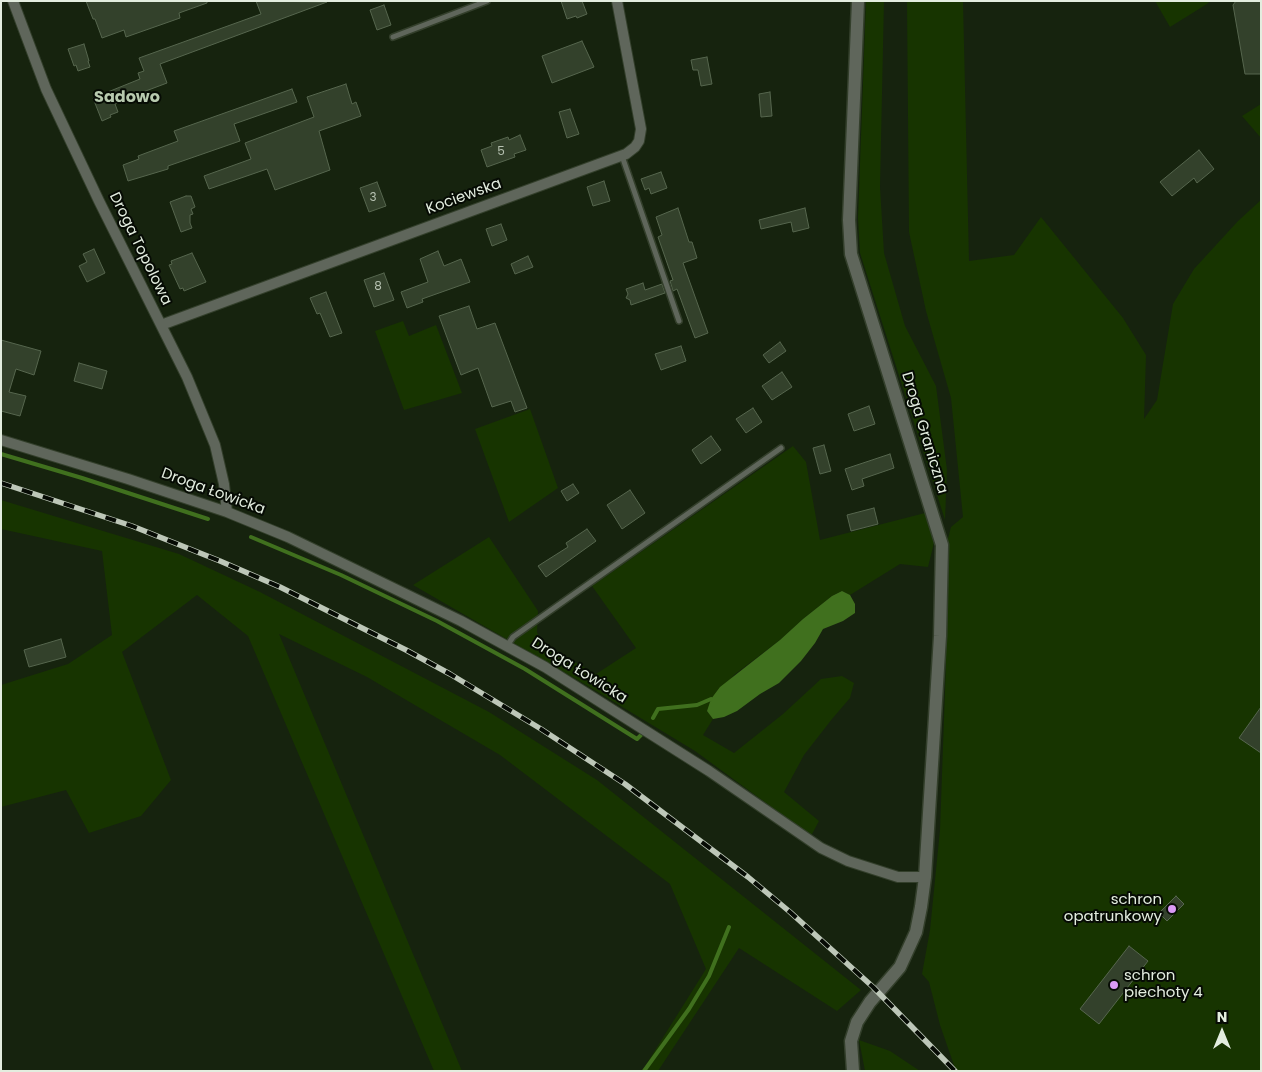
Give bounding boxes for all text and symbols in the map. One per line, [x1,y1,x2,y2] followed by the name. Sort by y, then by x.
[94,88,160,108] district label: Sadowo
[497,145,505,159] house number: 5
[424,175,504,219] street label: Kociewska
[105,190,175,308] street label: Droga Topolowa
[369,191,377,205] house number: 3
[374,280,382,294] house number: 8
[897,370,951,496] street label: Droga Graniczna
[159,465,267,519] street label: Droga Łowicka
[528,634,630,708] street label: Droga Łowicka
[1064,891,1162,926] place label: schron opatrunkowy
[1166,903,1178,915] marker: schron opatrunkowy
[1124,967,1203,1002] place label: schron piechoty 4
[1108,979,1120,991] marker: schron piechoty 4
[1197,1007,1247,1057] north arrow
[1217,1007,1227,1027] text: N

